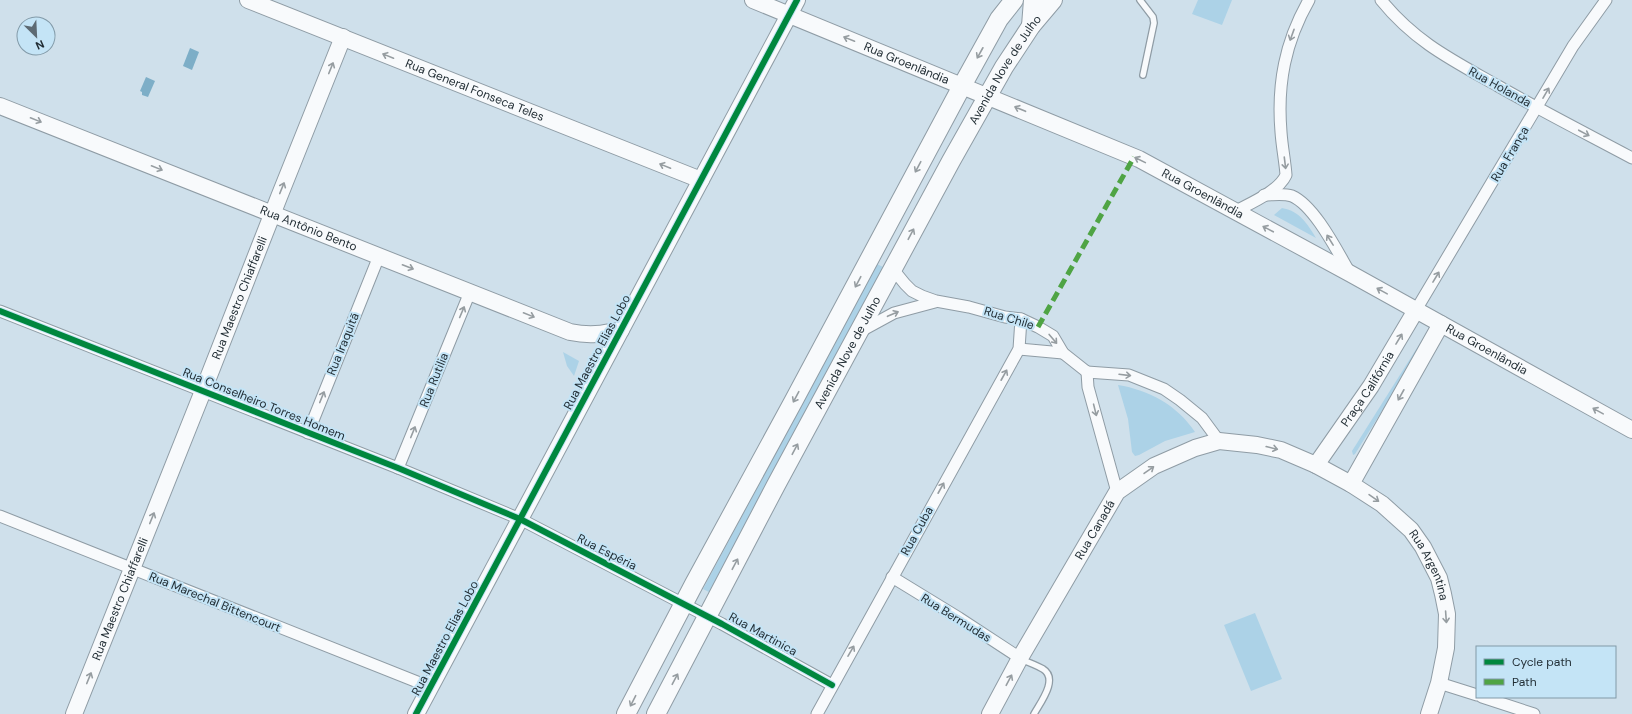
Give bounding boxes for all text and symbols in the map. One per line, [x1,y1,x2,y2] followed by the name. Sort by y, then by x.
[965,12,1045,127] street label: Avenida Nove de Julho
[16,16,56,56] north arrow
[1288,28,1296,40] one-way arrow
[843,34,855,42] one-way arrow
[34,37,47,53] text: N
[861,38,952,88] street label: Rua Groenlândia
[976,47,984,59] one-way arrow
[382,51,394,59] one-way arrow
[403,55,546,125] street label: Rua General Fonseca Teles
[327,62,335,74] one-way arrow
[1466,63,1534,111] street label: Rua Holanda
[1542,87,1550,99] one-way arrow
[1014,105,1026,113] one-way arrow
[30,117,42,125] one-way arrow
[1487,124,1533,184] street label: Rua França
[1578,129,1590,137] one-way arrow
[1134,156,1146,163] one-way arrow
[1281,156,1289,169] one-way arrow
[659,161,671,169] one-way arrow
[914,161,922,173] one-way arrow
[151,165,163,173] one-way arrow
[1159,165,1247,222] street label: Rua Groenlândia
[279,183,286,195] one-way arrow
[258,202,359,255] street label: Rua Antônio Bento
[1262,224,1274,232] one-way arrow
[907,228,915,240] one-way arrow
[208,234,271,362] street label: Rua Maestro Chiaffarelli
[1326,235,1335,246] one-way arrow
[402,264,414,272] one-way arrow
[1433,271,1441,283] one-way arrow
[853,276,861,288] one-way arrow
[1376,287,1388,295] one-way arrow
[560,292,634,412] street label: Rua Maestro Elias Lobo
[811,294,884,412] street label: Avenida Nove de Julho
[982,303,1036,333] street label: Rua Chile
[459,306,466,318] one-way arrow
[323,310,363,378] street label: Rua Iraquitã
[886,310,898,317] one-way arrow
[523,312,535,319] one-way arrow
[1443,320,1530,378] street label: Rua Groenlândia
[1396,333,1404,345] one-way arrow
[1049,334,1058,344] one-way arrow
[1337,348,1398,430] street label: Praça Califórnia
[416,350,452,410] street label: Rua Rutilia
[180,364,348,444] street label: Rua Conselheiro Torres Homem
[1001,369,1009,381] one-way arrow
[1118,371,1131,379] one-way arrow
[1397,389,1405,401] one-way arrow
[319,391,327,403] one-way arrow
[792,391,800,403] one-way arrow
[1092,403,1100,416] one-way arrow
[1592,407,1604,415] one-way arrow
[409,427,417,439] one-way arrow
[792,443,800,455] one-way arrow
[1266,445,1279,453] one-way arrow
[1143,466,1154,474] one-way arrow
[938,482,946,494] one-way arrow
[1369,494,1380,502] one-way arrow
[1071,497,1119,563] street label: Rua Canadá
[897,504,937,558] street label: Rua Cuba
[149,512,157,524] one-way arrow
[1405,526,1452,602] street label: Rua Argentina
[575,530,639,574] street label: Rua Espéria
[88,535,152,663] street label: Rua Maestro Chiaffarelli
[731,558,739,570] one-way arrow
[147,568,283,636] street label: Rua Marechal Bittencourt
[408,578,482,698] street label: Rua Maestro Elias Lobo
[918,590,994,646] street label: Rua Bermudas
[726,609,800,659] street label: Rua Martinica
[1443,610,1450,623] one-way arrow
[848,645,856,657] one-way arrow
[1476,646,1616,698] legend
[1512,654,1572,670] text: Cycle path
[85,672,93,684] one-way arrow
[671,674,679,686] one-way arrow
[1005,674,1013,686] one-way arrow
[1512,674,1537,690] text: Path
[628,695,636,707] one-way arrow

